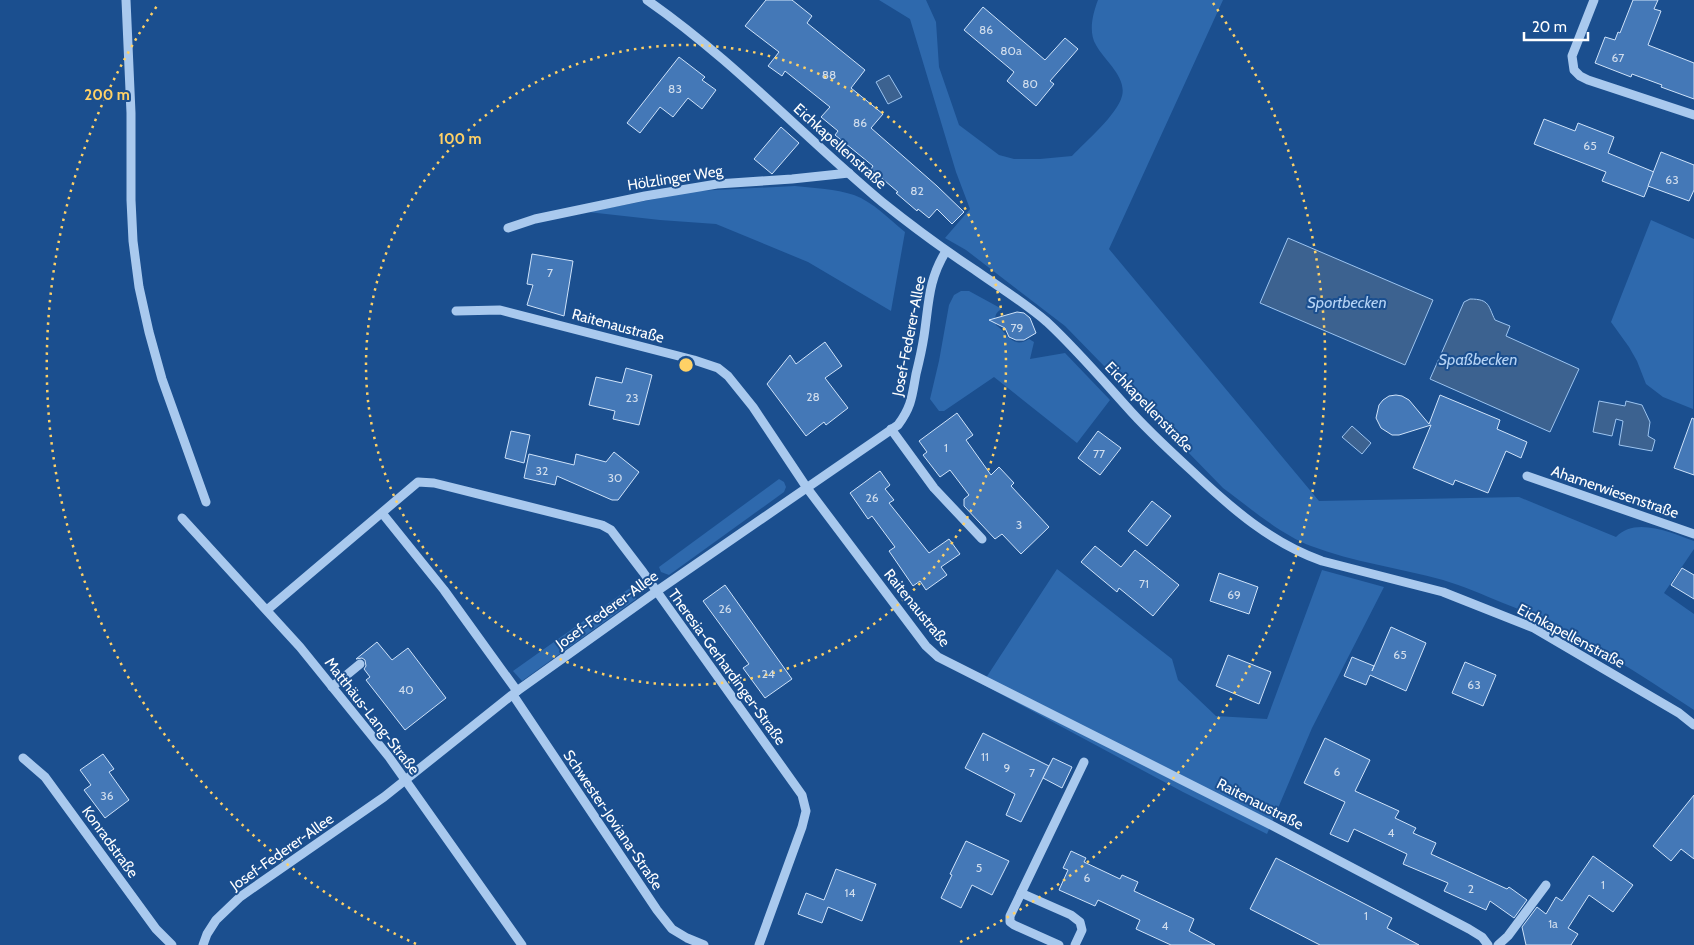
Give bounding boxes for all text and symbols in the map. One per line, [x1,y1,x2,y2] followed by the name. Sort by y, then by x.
[1524,10,1588,42] scale bar
[1532,18,1567,36] text: 20 m
[979,22,993,37] house number: 86
[1000,43,1022,58] house number: 80a
[1612,50,1624,65] house number: 67
[822,67,836,82] house number: 88
[1022,76,1038,91] house number: 80
[668,81,682,96] house number: 83
[84,86,130,104] text: 200 m
[790,99,890,193] street label: Eichkapellenstraße
[853,115,867,130] house number: 86
[438,130,482,148] text: 100 m
[1583,138,1597,153] house number: 65
[626,161,725,194] street label: Hölzlinger Weg
[1665,172,1679,187] house number: 63
[910,183,924,198] house number: 82
[547,265,553,280] house number: 7
[888,274,930,399] street label: Josef-Federer-Allee
[1307,293,1387,312] water label: Sportbecken
[570,305,666,347] street label: Raitenaustraße
[1011,320,1024,335] house number: 79
[1439,350,1517,369] water label: Spaßbecken
[677,356,695,374] centre of rings
[1101,358,1197,456] street label: Eichkapellenstraße
[806,389,820,404] house number: 28
[626,390,638,405] house number: 23
[944,440,948,455] house number: 1
[1093,446,1105,461] house number: 77
[1549,462,1681,522] street label: Ahamerwiesenstraße
[536,463,548,478] house number: 32
[608,470,622,485] house number: 30
[865,490,879,505] house number: 26
[1016,517,1022,532] house number: 3
[880,565,954,651] street label: Raitenaustraße
[552,567,662,654] street label: Josef-Federer-Allee
[1139,576,1149,591] house number: 71
[664,585,790,749] street label: Theresia-Gerhardinger-Straße
[1227,587,1241,602] house number: 69
[1514,600,1628,672] street label: Eichkapellenstraße
[718,601,732,616] house number: 26
[1393,647,1407,662] house number: 65
[321,654,423,778] street label: Matthäus-Lang-Straße
[761,666,775,681] house number: 24
[1467,677,1481,692] house number: 63
[398,682,414,697] house number: 40
[560,747,667,894] street label: Schwester-Joviana-Straße
[981,749,989,764] house number: 11
[1004,760,1011,775] house number: 9
[1334,764,1341,779] house number: 6
[1029,765,1035,780] house number: 7
[1214,774,1307,834] street label: Raitenaustraße
[100,788,114,803] house number: 36
[78,803,142,882] street label: Konradstraße
[226,809,337,895] street label: Josef-Federer-Allee
[1388,825,1395,840] house number: 4
[976,860,982,875] house number: 5
[1084,870,1091,885] house number: 6
[1601,877,1605,892] house number: 1
[1468,881,1474,896] house number: 2
[845,885,855,900] house number: 14
[1364,908,1368,923] house number: 1
[1548,916,1558,931] house number: 1a
[1162,918,1169,933] house number: 4

